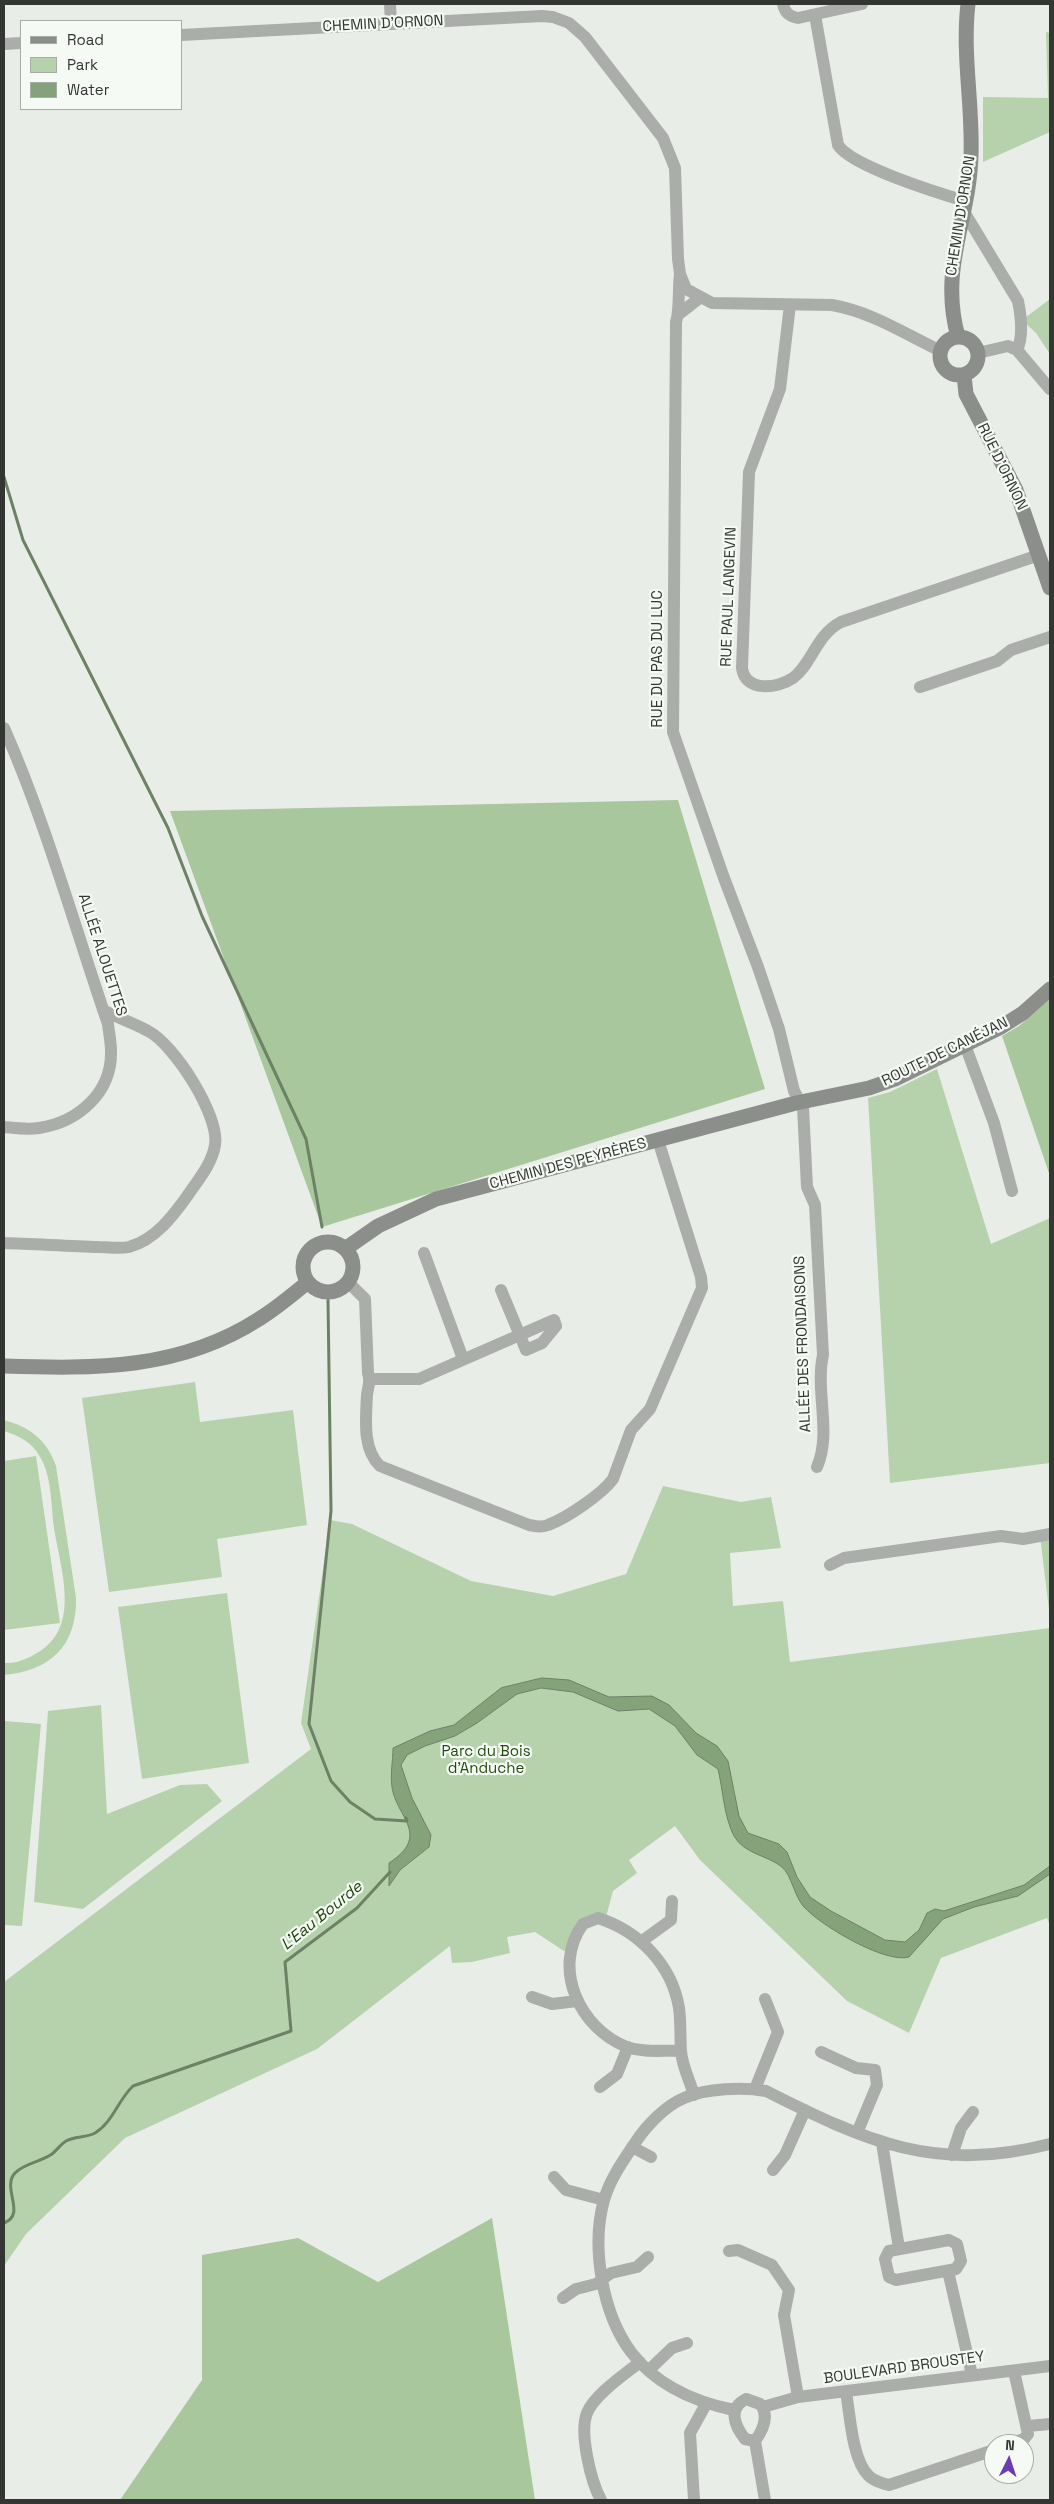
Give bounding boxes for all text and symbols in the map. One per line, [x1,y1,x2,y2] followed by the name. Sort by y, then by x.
[322,12,444,36] street label: CHEMIN D'ORNON
[20,20,182,110] legend
[67,30,104,49] text: Road
[67,55,98,74] text: Park
[67,80,109,99] text: Water
[943,155,979,277] street label: CHEMIN D'ORNON
[973,421,1031,513] street label: RUE D'ORNON
[718,527,740,667] street label: RUE PAUL LANGEVIN
[649,590,667,728] street label: RUE DU PAS DU LUC
[74,892,130,1018] street label: ALLÉE ALOUETTES
[879,1014,1011,1090] street label: ROUTE DE CANÉJAN
[488,1134,648,1194] street label: CHEMIN DES PEYRÈRES
[791,1255,815,1433] street label: ALLÉE DES FRONDAISONS
[441,1743,531,1778] park label: Parc du Bois d'Anduche
[278,1877,366,1955] water label: L'Eau Bourde
[822,2348,986,2388] street label: BOULEVARD BROUSTEY
[984,2434,1034,2484] north arrow
[1005,2436,1015,2454] text: N

